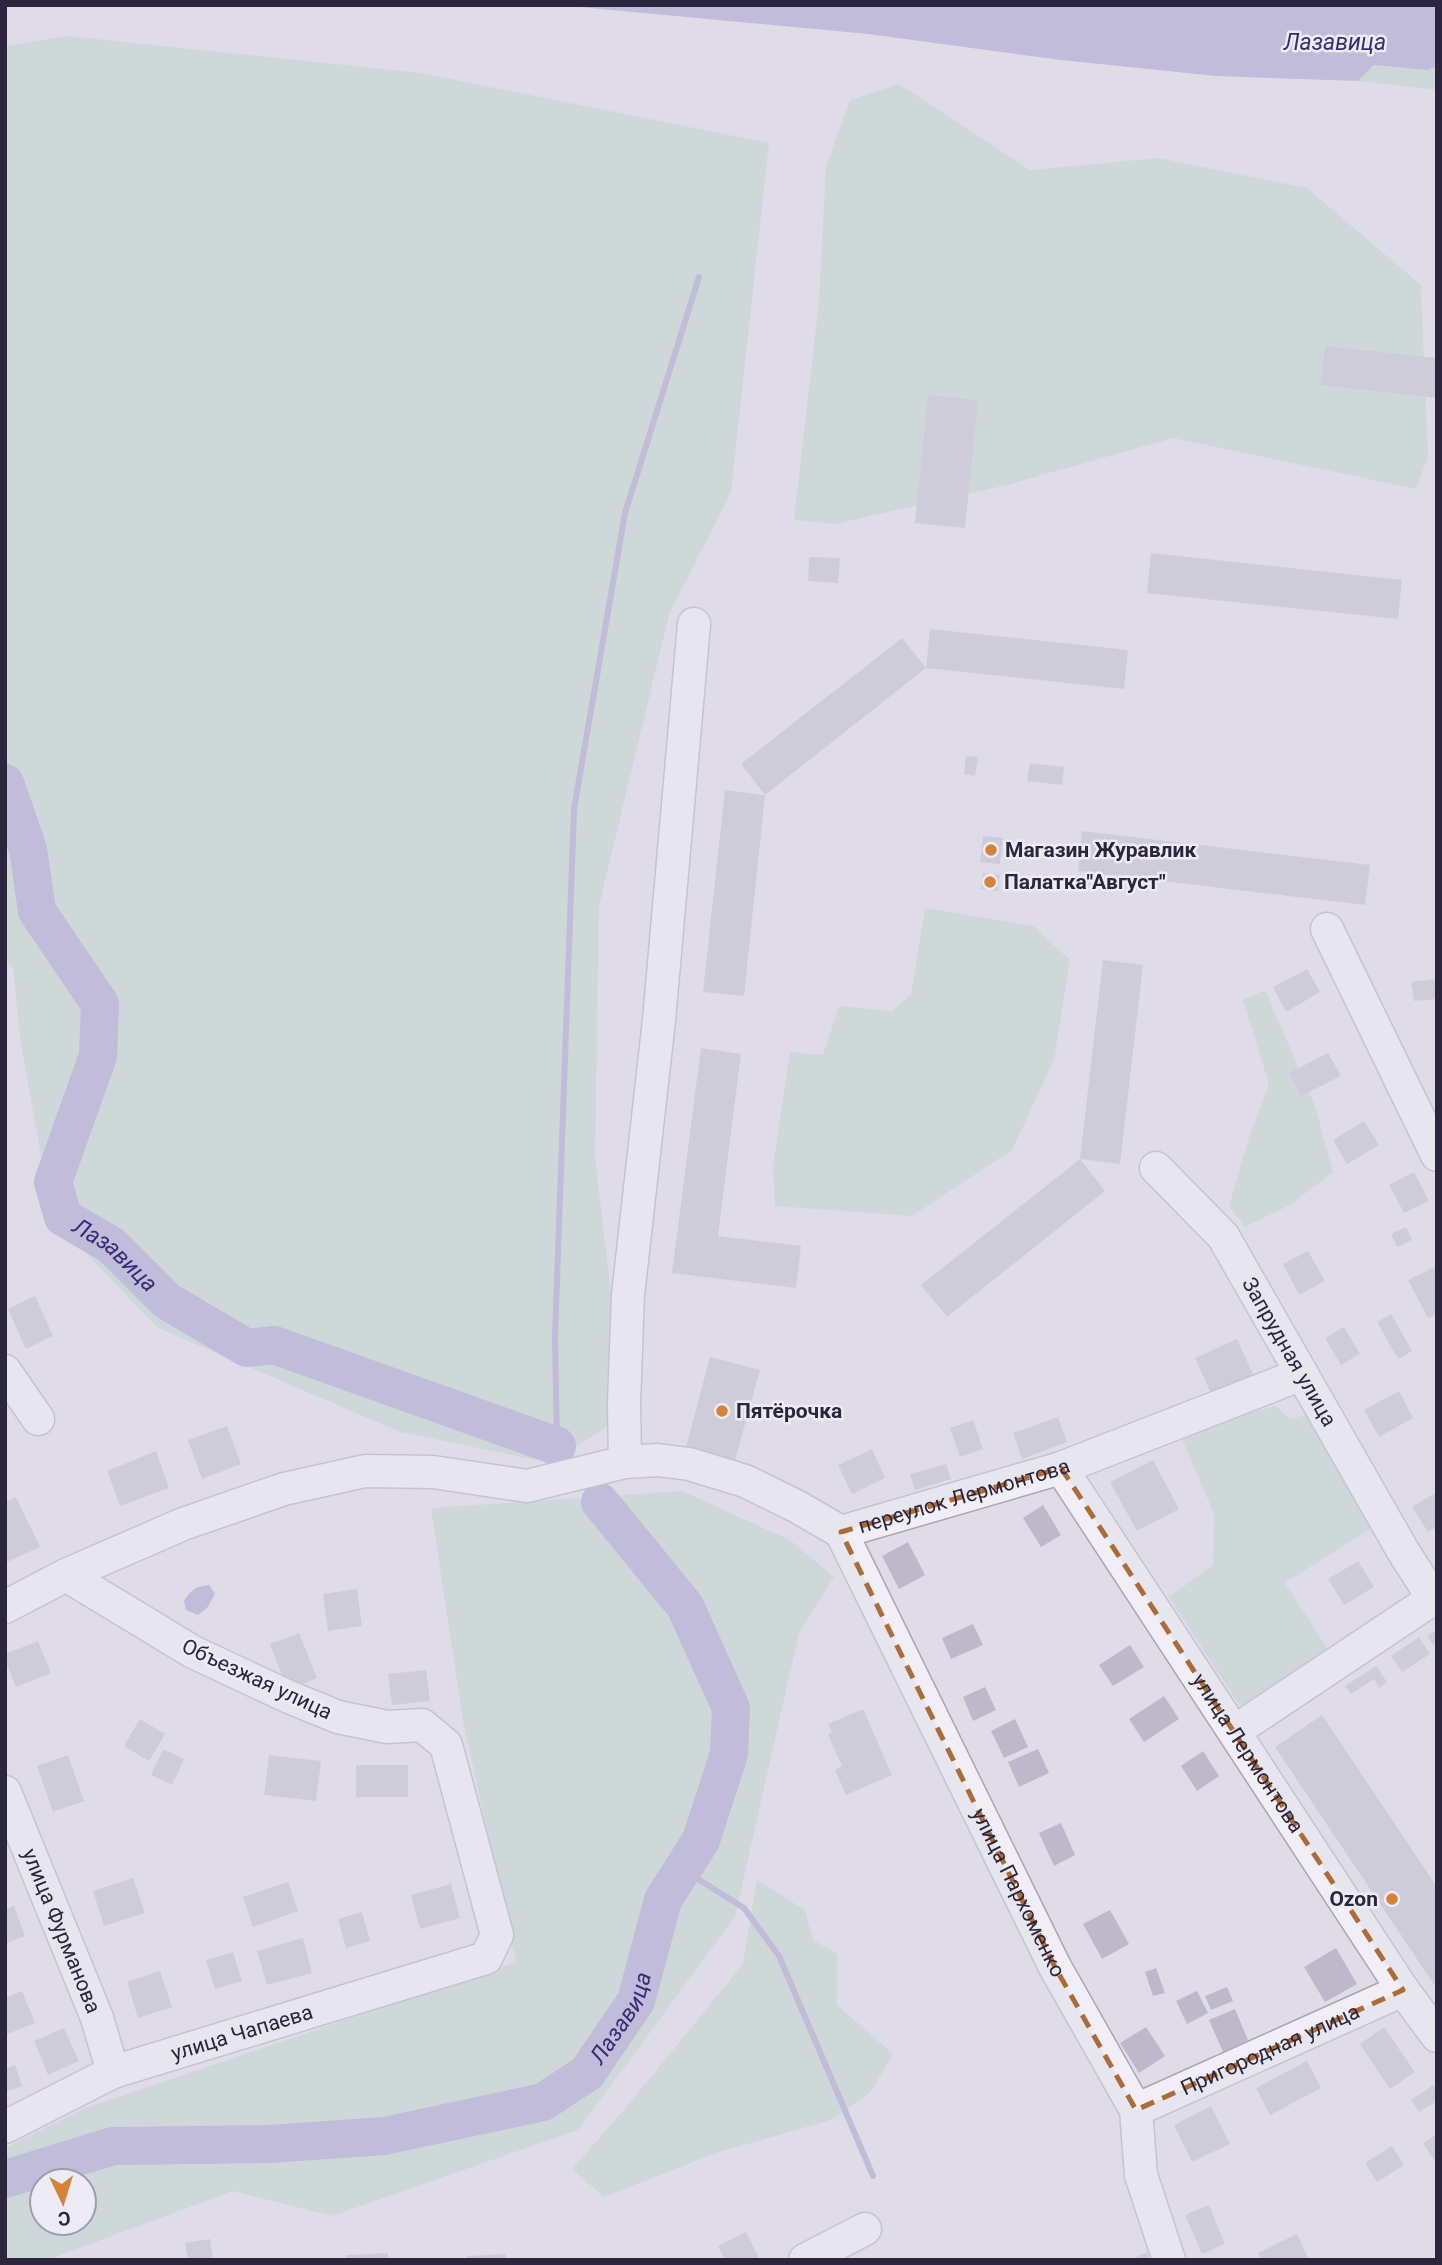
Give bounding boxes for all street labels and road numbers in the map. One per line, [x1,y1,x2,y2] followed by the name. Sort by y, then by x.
[1237,1273,1341,1431] street label: Запрудная улица
[856,1454,1073,1538] street label: переулок Лермонтова
[178,1634,336,1724] street label: Объезжая улица
[1187,1669,1309,1837] street label: улица Лермонтова
[967,1804,1070,1981] street label: улица Пархоменко
[17,1845,106,2017] street label: улица Фурманова
[1177,1999,1363,2100] street label: Пригородная улица
[168,2000,316,2066] street label: улица Чапаева

